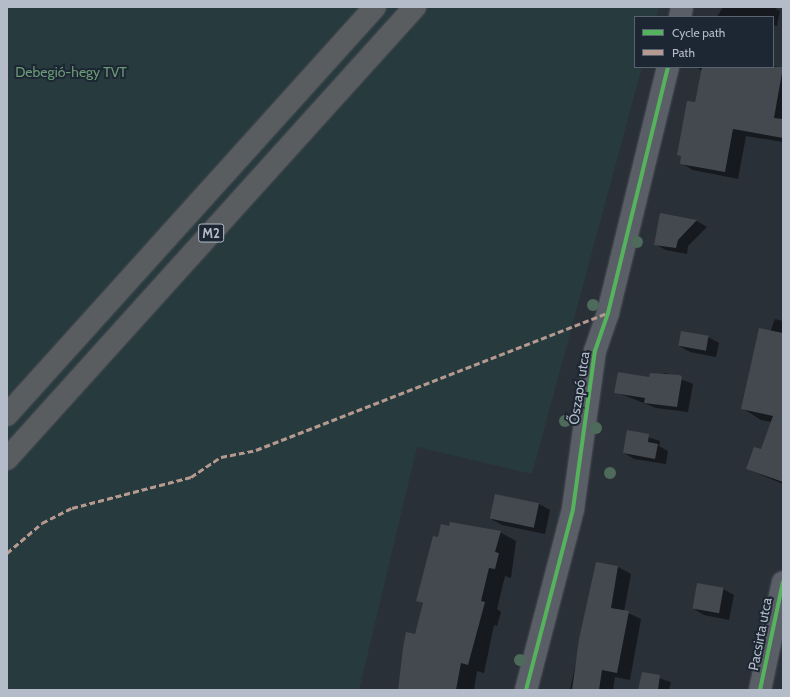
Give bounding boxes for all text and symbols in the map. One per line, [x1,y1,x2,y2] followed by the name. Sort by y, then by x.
[634,16,774,68] legend
[672,25,725,40] text: Cycle path
[672,45,695,60] text: Path
[15,64,127,80] park label: Debegió-hegy TVT
[198,222,224,244] road number: M2
[565,350,593,426] street label: Őszapó utca
[745,596,775,672] street label: Pacsirta utca

